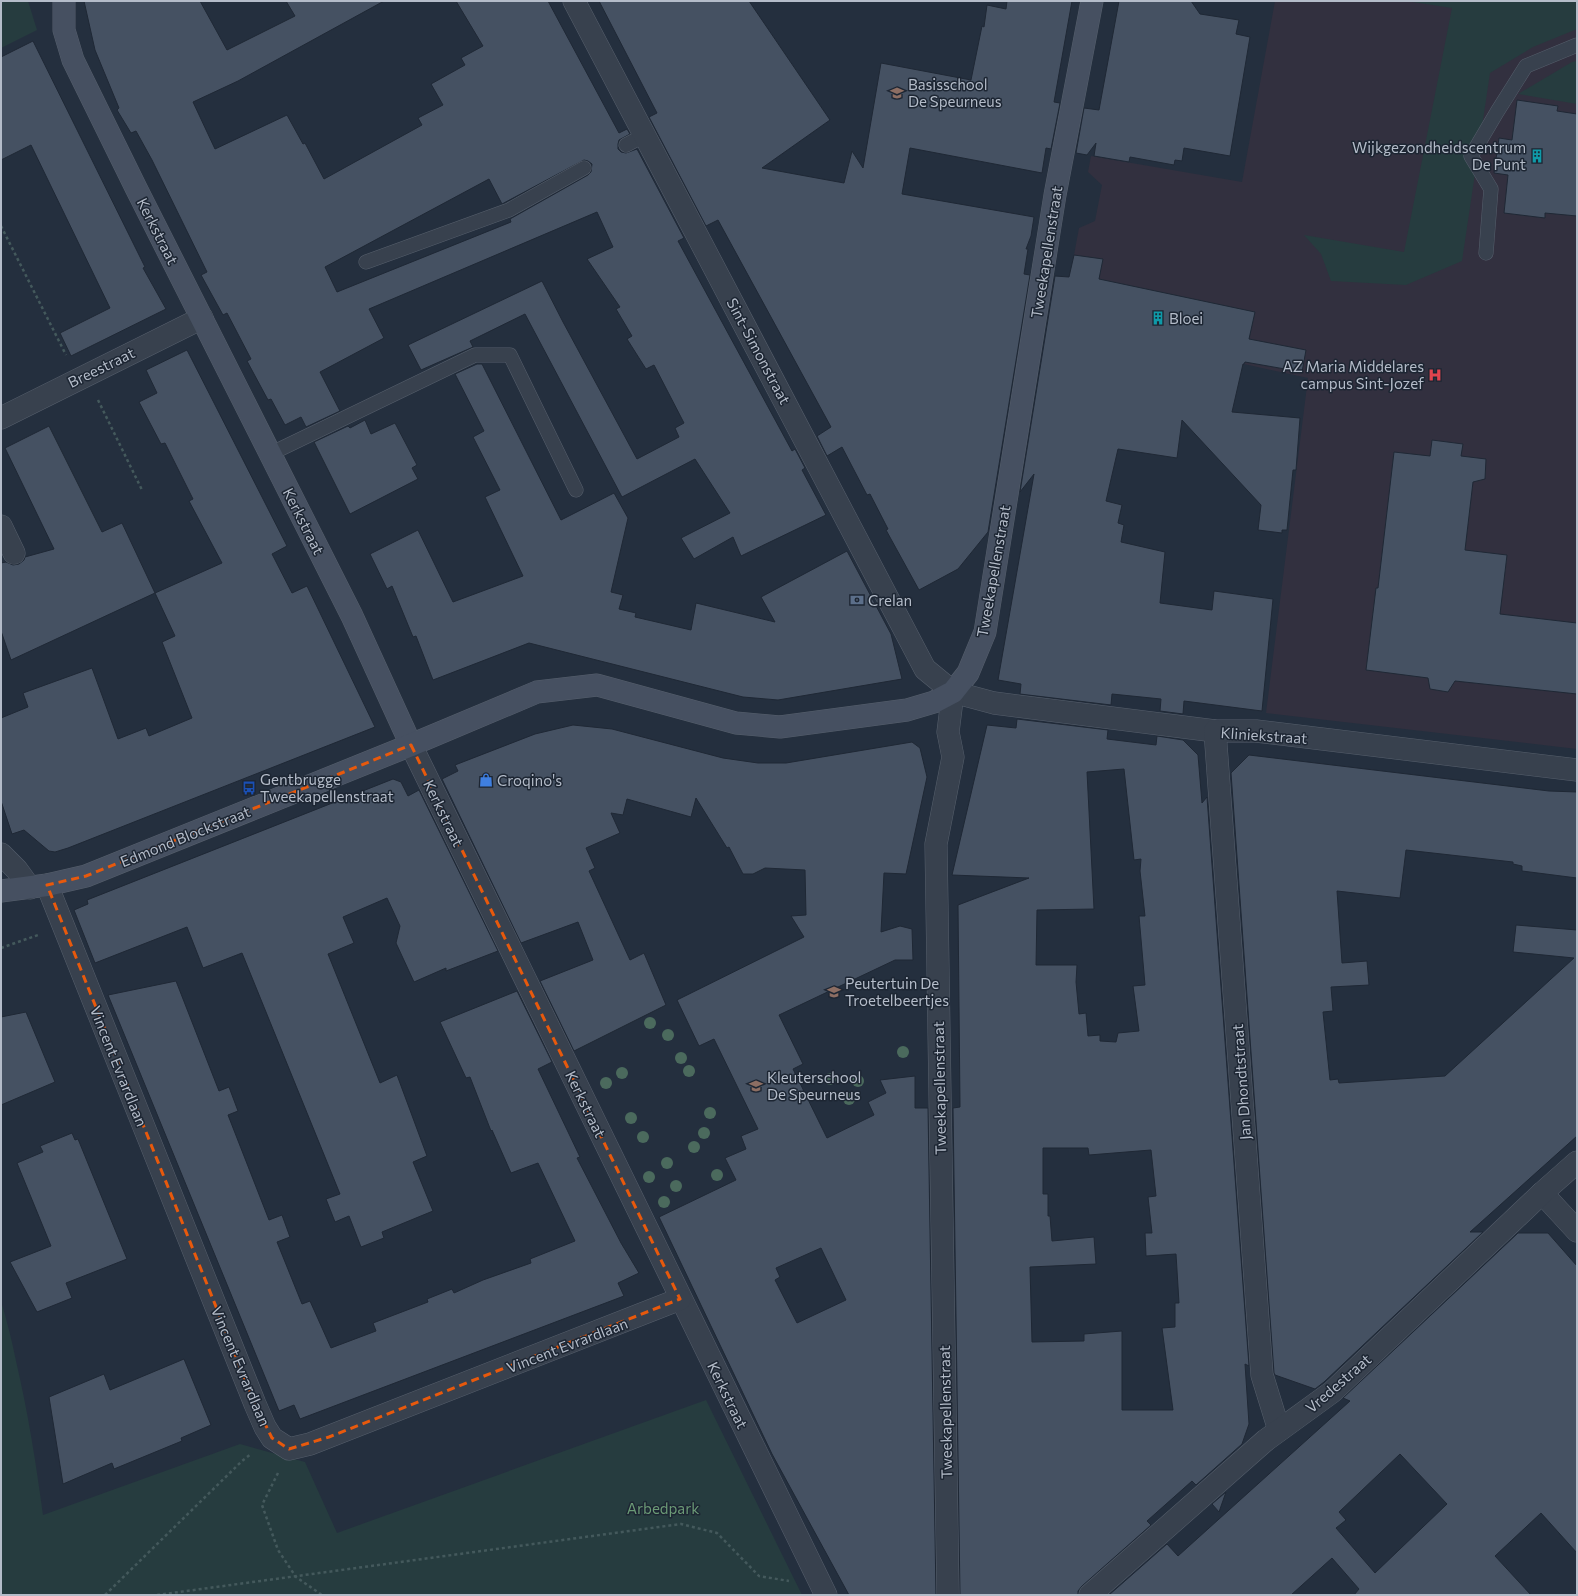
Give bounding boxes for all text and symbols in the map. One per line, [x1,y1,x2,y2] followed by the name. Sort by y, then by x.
[908,75,1002,110] place label: Basisschool De Speurneus
[889,85,905,101] school or university icon: Basisschool De Speurneus
[1352,138,1526,173] place label: Wijkgezondheidscentrum De Punt
[1529,148,1545,164] building icon: Wijkgezondheidscentrum De Punt
[1027,185,1065,319] street label: Tweekapellenstraat
[134,195,182,267] street label: Kerkstraat
[723,295,795,407] street label: Sint-Simonstraat
[1169,309,1203,327] place label: Bloei
[1150,310,1166,326] building icon: Bloei
[65,343,137,391] street label: Breestraat
[1283,357,1424,392] place label: AZ Maria Middelares campus Sint-Jozef
[1427,367,1443,383] hospital icon: AZ Maria Middelares campus Sint-Jozef
[280,485,328,557] street label: Kerkstraat
[973,504,1013,638] street label: Tweekapellenstraat
[868,591,912,609] place label: Crelan
[849,592,865,608] bank icon: Crelan
[1220,723,1308,747] street label: Kliniekstraat
[260,770,394,805] place label: Gentbrugge Tweekapellenstraat
[497,771,562,789] place label: Croqino's
[478,772,494,788] shop icon: Croqino's
[420,777,468,849] street label: Kerkstraat
[241,780,257,796] bus stop icon: Gentbrugge Tweekapellenstraat
[117,802,253,870] street label: Edmond Blockstraat
[845,974,949,1009] place label: Peutertuin De Troetelbeertjes
[826,984,842,1000] school or university icon: Peutertuin De Troetelbeertjes
[87,1003,151,1129] street label: Vincent Evrardlaan
[929,1021,949,1155] street label: Tweekapellenstraat
[1228,1023,1254,1141] street label: Jan Dhondtstraat
[562,1068,610,1140] street label: Kerkstraat
[767,1068,861,1103] place label: Kleuterschool De Speurneus
[748,1078,764,1094] school or university icon: Kleuterschool De Speurneus
[208,1303,274,1429] street label: Vincent Evrardlaan
[504,1314,630,1376] street label: Vincent Evrardlaan
[935,1345,955,1479] street label: Tweekapellenstraat
[1302,1350,1374,1416] street label: Vredestraat
[704,1359,752,1431] street label: Kerkstraat
[627,1499,699,1517] park label: Arbedpark

